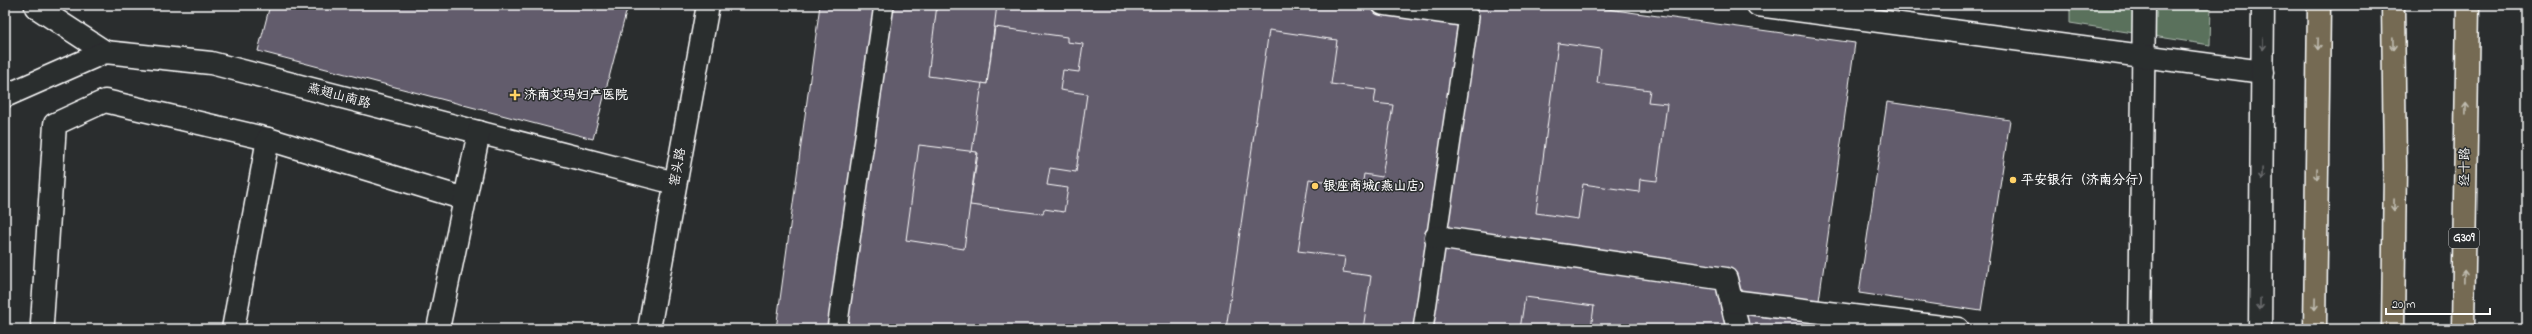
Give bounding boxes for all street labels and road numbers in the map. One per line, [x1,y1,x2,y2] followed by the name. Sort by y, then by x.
[305,78,373,114] street label: 燕翅山南路
[665,146,691,188] street label: 窑头路
[2455,147,2475,187] street label: 经十路
[2449,228,2479,248] road number: G309

